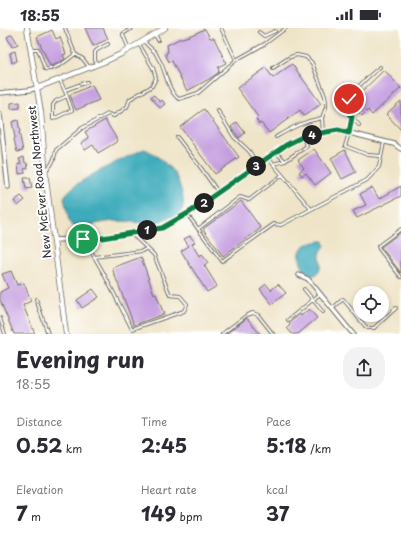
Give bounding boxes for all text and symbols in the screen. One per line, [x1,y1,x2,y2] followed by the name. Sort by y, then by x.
[20,3,60,26] text: 18:55
[332,82,366,116] pin
[338,88,360,110] icon: check
[22,104,55,259] street label: New McEver Road Northwest
[302,125,322,145] pin: 4
[308,126,316,143] text: 4
[246,156,266,176] pin: 3
[252,157,260,174] text: 3
[194,193,214,213] pin: 2
[200,194,208,211] text: 2
[137,220,157,240] pin: 1
[144,221,150,238] text: 1
[66,222,100,256] pin
[72,228,94,250] icon: arrive
[353,286,389,322] map controls
[353,286,389,322] button: locate
[16,342,145,375] text: Evening run
[343,347,385,389] button: share
[16,374,50,393] text: 18:55
[16,413,62,430] text: Distance
[141,413,167,430] text: Time
[266,413,291,430] text: Pace
[16,430,62,460] text: 0.52
[141,430,187,460] text: 2:45
[266,430,307,460] text: 5:18
[62,440,82,457] text: km
[307,440,331,457] text: /km
[16,481,63,498] text: Elevation
[141,481,197,498] text: Heart rate
[266,481,288,498] text: kcal
[16,498,27,528] text: 7
[141,498,176,528] text: 149
[266,498,289,528] text: 37
[27,508,41,525] text: m
[176,508,203,525] text: bpm

